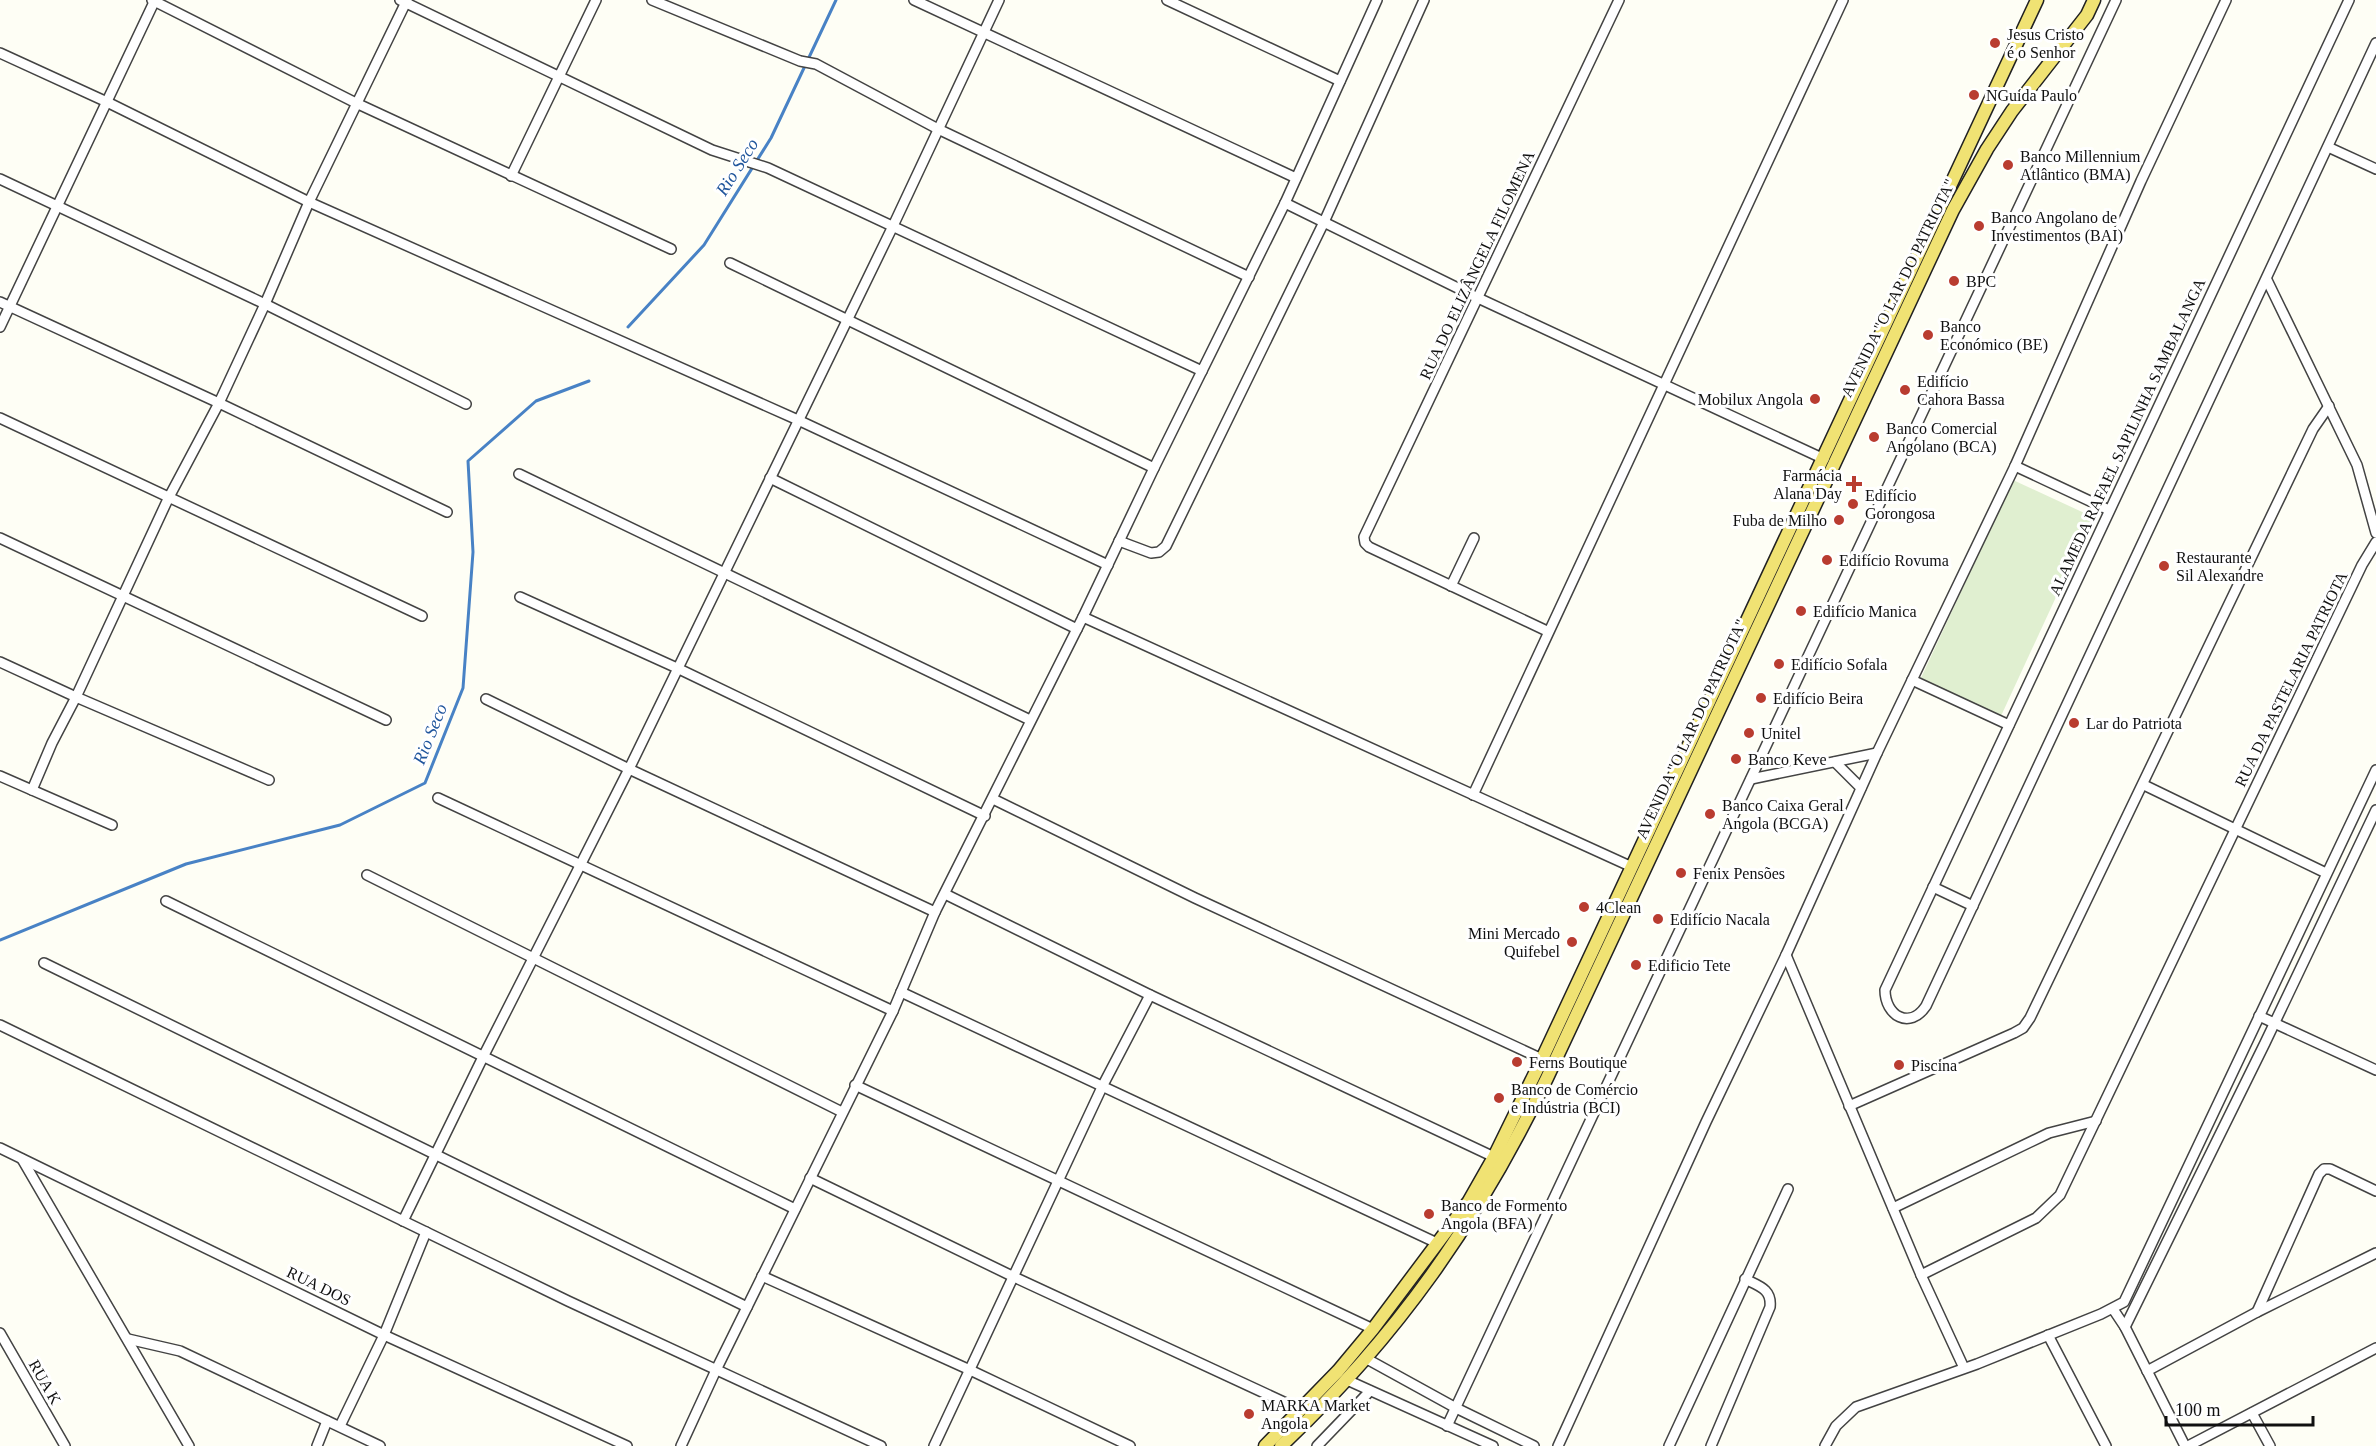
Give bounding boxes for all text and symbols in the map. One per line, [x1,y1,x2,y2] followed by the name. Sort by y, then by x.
[2007,26,2084,61] place label: Jesus Cristo é o Senhor
[1988,36,2002,50] marker: Jesus Cristo é o Senhor
[1986,87,2077,104] place label: NGuida Paulo
[1967,88,1981,102] marker: NGuida Paulo
[711,135,762,200] water label: Rio Seco
[1416,147,1538,382] street label: RUA DO ELIZÂNGELA FILOMENA
[2020,148,2141,184] place label: Banco Millennium Atlântico (BMA)
[2001,158,2015,172] marker: Banco Millennium Atlântico (BMA)
[1838,176,1958,400] street label: AVENIDA "O LAR DO PATRIOTA"
[1991,209,2123,245] place label: Banco Angolano de Investimentos (BAI)
[1972,219,1986,233] marker: Banco Angolano de Investimentos (BAI)
[1966,273,1996,290] place label: BPC
[1947,274,1961,288] marker: BPC
[2046,275,2208,598] street label: ALAMEDA RAFAEL SAPILINHA SAMBALANGA
[1940,318,2048,354] place label: Banco Económico (BE)
[1921,328,1935,342] marker: Banco Económico (BE)
[1917,373,2005,408] place label: Edifício Cahora Bassa
[1898,383,1912,397] marker: Edifício Cahora Bassa
[1698,391,1803,409] place label: Mobilux Angola
[1808,392,1822,406] marker: Mobilux Angola
[1886,420,1998,456] place label: Banco Comercial Angolano (BCA)
[1867,430,1881,444] marker: Banco Comercial Angolano (BCA)
[1773,467,1842,503] place label: Farmácia Alana Day
[1847,477,1861,491] marker: Farmácia Alana Day
[1865,487,1935,523] place label: Edifício Gorongosa
[1846,497,1860,511] marker: Edifício Gorongosa
[1733,512,1827,529] place label: Fuba de Milho
[1832,513,1846,527] marker: Fuba de Milho
[2176,549,2264,584] place label: Restaurante Sil Alexandre
[1839,552,1949,569] place label: Edifício Rovuma
[1820,553,1834,567] marker: Edifício Rovuma
[2157,559,2171,573] marker: Restaurante Sil Alexandre
[2231,568,2351,789] street label: RUA DA PASTELARIA PATRIOTA
[1813,603,1917,620] place label: Edifício Manica
[1794,604,1808,618] marker: Edifício Manica
[1633,617,1749,841] street label: AVENIDA "O LAR DO PATRIOTA"
[1791,656,1887,673] place label: Edifício Sofala
[1772,657,1786,671] marker: Edifício Sofala
[1773,690,1863,707] place label: Edifício Beira
[1754,691,1768,705] marker: Edifício Beira
[408,701,451,768] water label: Rio Seco
[2086,715,2182,732] place label: Lar do Patriota
[2067,716,2081,730] marker: Lar do Patriota
[1761,725,1802,742] place label: Unitel
[1742,726,1756,740] marker: Unitel
[1748,751,1827,768] place label: Banco Keve
[1729,752,1743,766] marker: Banco Keve
[1722,797,1844,833] place label: Banco Caixa Geral Angola (BCGA)
[1703,807,1717,821] marker: Banco Caixa Geral Angola (BCGA)
[1693,865,1785,882] place label: Fenix Pensões
[1674,866,1688,880] marker: Fenix Pensões
[1596,899,1641,916] place label: 4Clean
[1577,900,1591,914] marker: 4Clean
[1670,911,1770,928] place label: Edifício Nacala
[1651,912,1665,926] marker: Edifício Nacala
[1468,925,1561,960] place label: Mini Mercado Quifebel
[1565,935,1579,949] marker: Mini Mercado Quifebel
[1648,957,1731,974] place label: Edificio Tete
[1629,958,1643,972] marker: Edificio Tete
[1529,1054,1627,1072] place label: Ferns Boutique
[1510,1055,1524,1069] marker: Ferns Boutique
[1911,1057,1957,1074] place label: Piscina
[1892,1058,1906,1072] marker: Piscina
[1511,1081,1638,1117] place label: Banco de Comércio e Indústria (BCI)
[1492,1091,1506,1105] marker: Banco de Comércio e Indústria (BCI)
[1441,1197,1567,1233] place label: Banco de Formento Angola (BFA)
[1422,1207,1436,1221] marker: Banco de Formento Angola (BFA)
[284,1263,354,1309] street label: RUA DOS
[26,1357,65,1408] street label: RUA K
[2166,1389,2313,1427] scale bar
[1261,1397,1370,1433] place label: MARKA Market Angola
[2175,1400,2221,1420] text: 100 m
[1242,1407,1256,1421] marker: MARKA Market Angola

